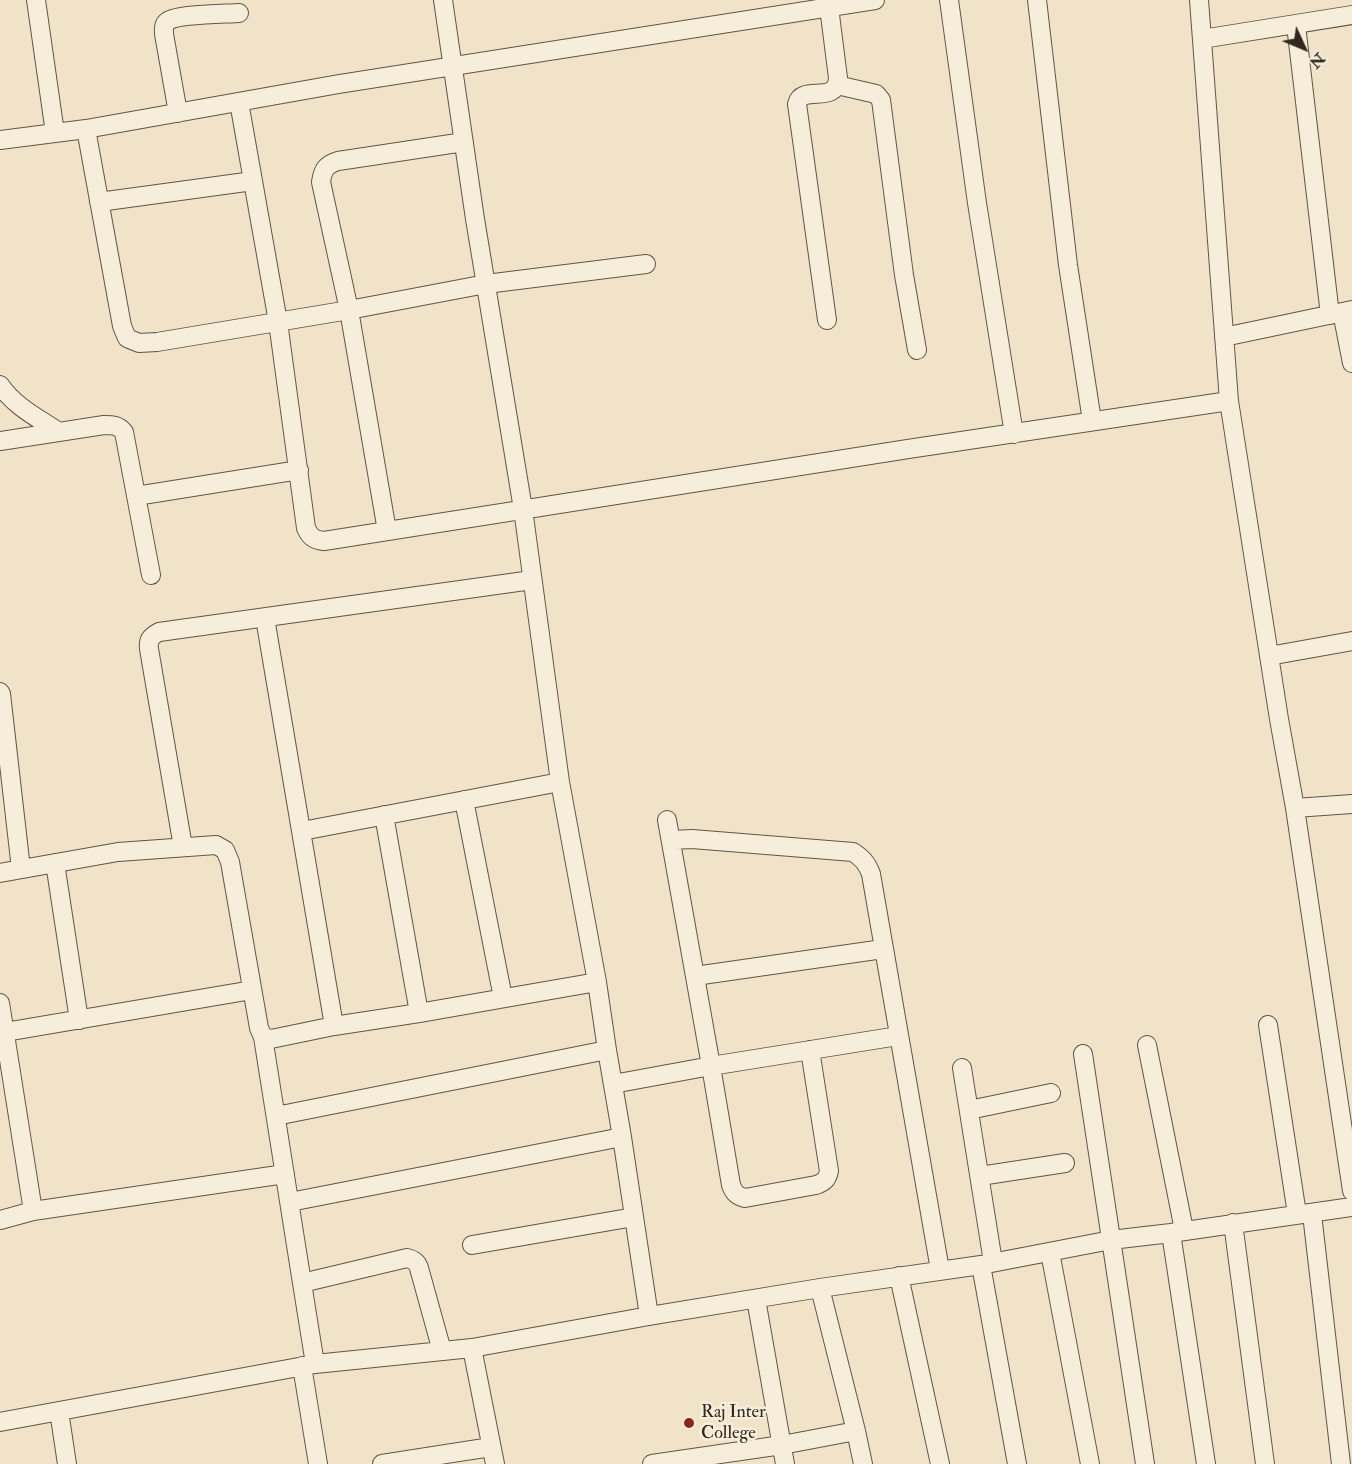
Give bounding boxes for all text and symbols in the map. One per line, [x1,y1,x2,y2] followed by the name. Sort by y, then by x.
[1274,18,1334,78] north arrow
[1305,48,1329,73] text: N
[701,1402,766,1444] place label: Raj Inter College
[682,1416,696,1430] marker: Raj Inter College

